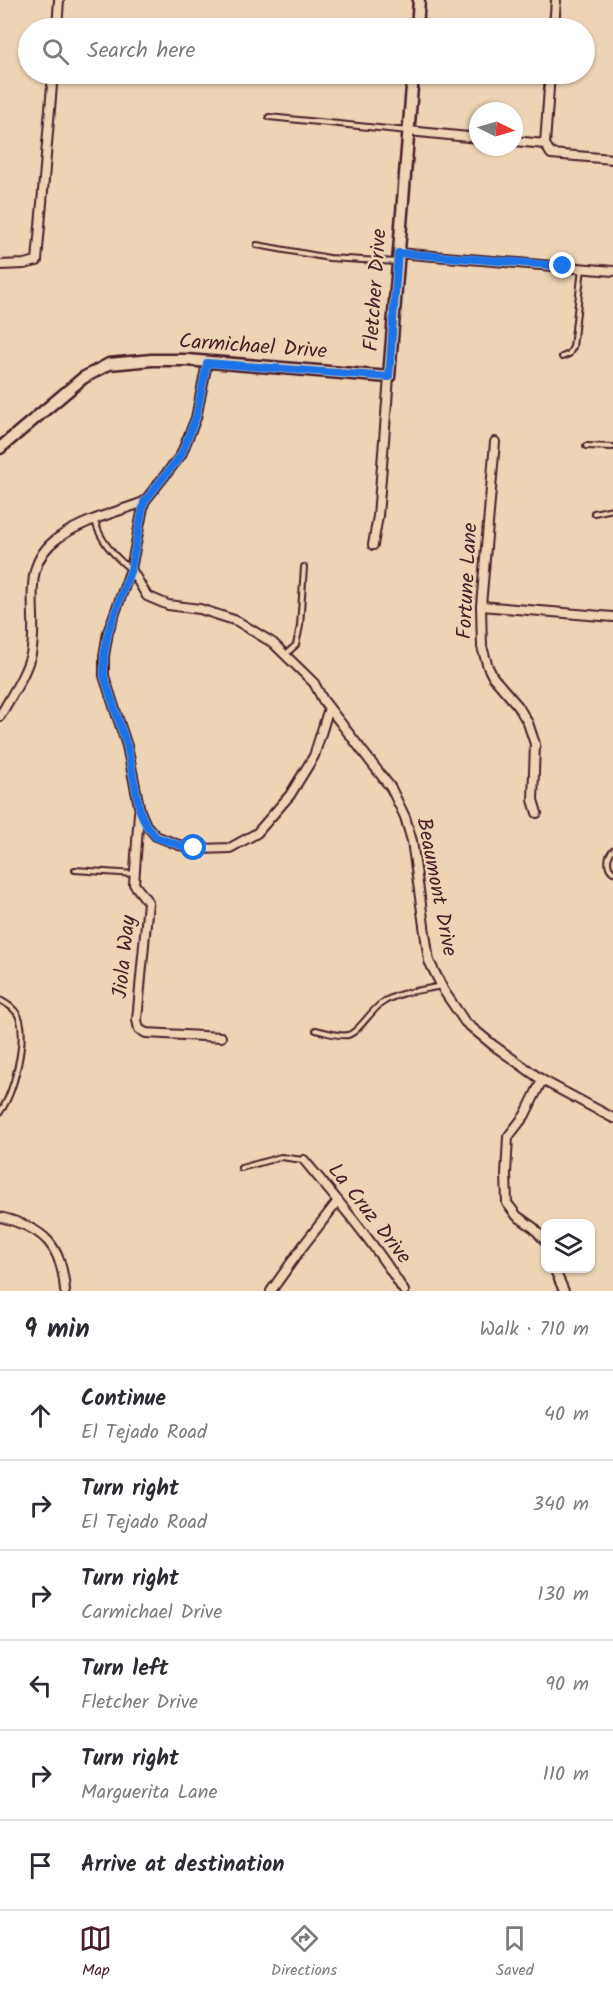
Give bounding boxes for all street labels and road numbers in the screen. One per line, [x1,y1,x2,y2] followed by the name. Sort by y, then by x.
[355,227,397,352] street label: Fletcher Drive
[178,325,329,369] street label: Carmichael Drive
[448,521,488,640] street label: Fortune Lane
[406,815,466,960] street label: Beaumont Drive
[104,913,146,1000] street label: Jiola Way
[319,1156,420,1272] street label: La Cruz Drive

